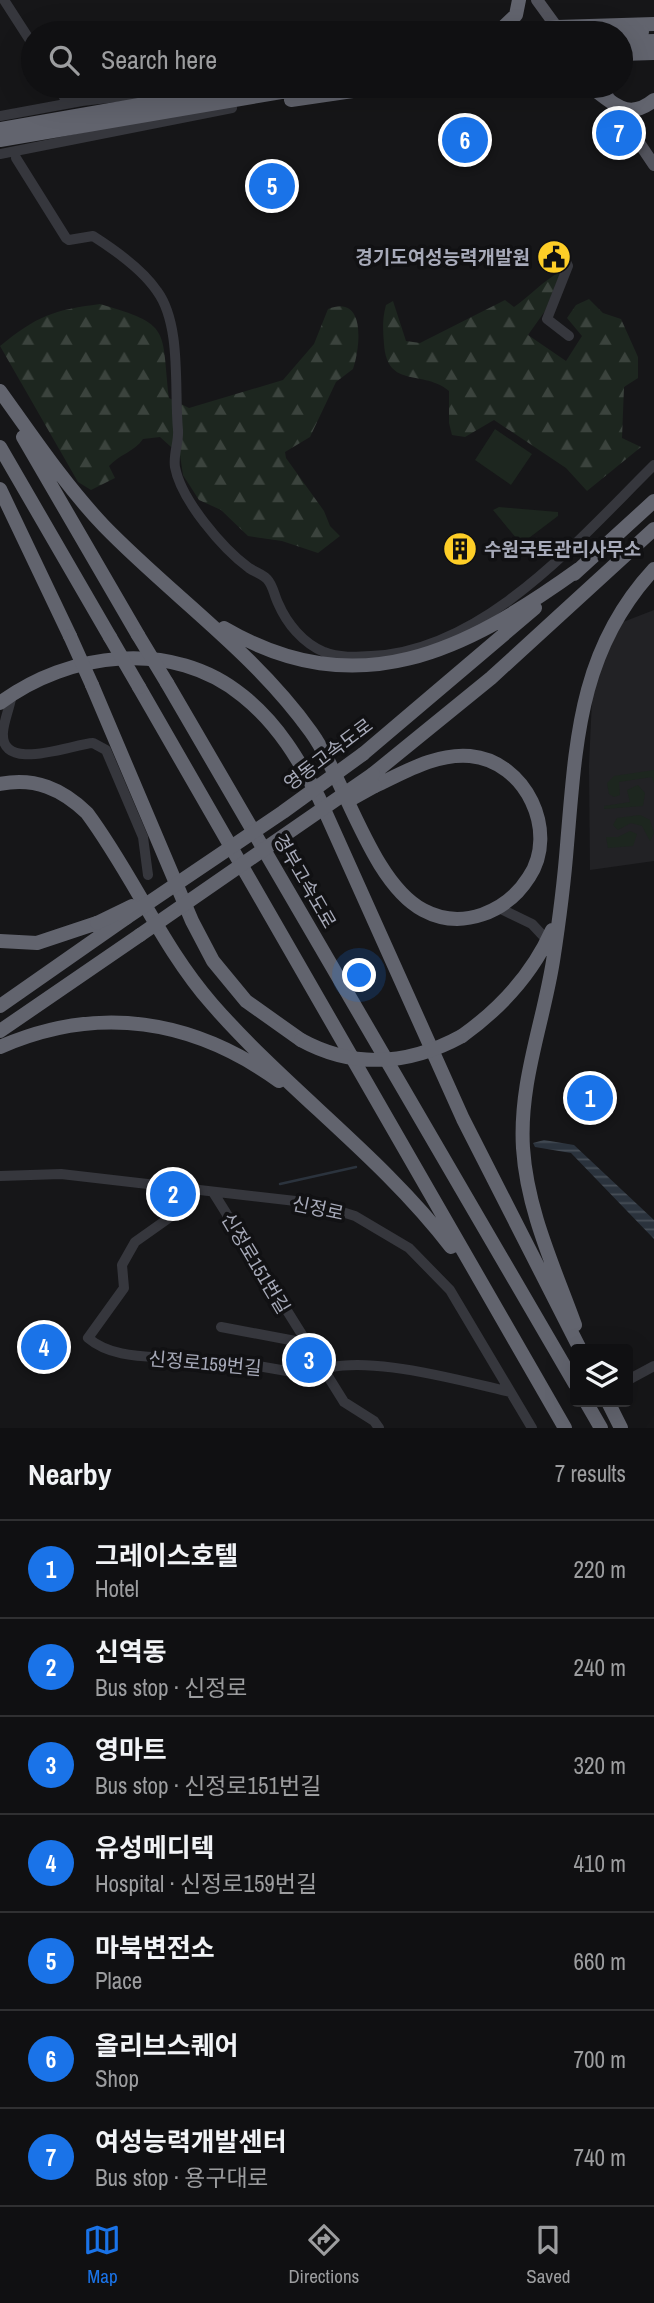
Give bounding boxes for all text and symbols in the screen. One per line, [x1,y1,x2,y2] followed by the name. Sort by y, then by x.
[21,21,633,98] search box
[45,41,83,79] icon: search
[101,42,217,77] text: Search here
[596,107,642,159] pin: 7
[442,114,488,166] pin: 6
[249,160,295,212] pin: 5
[535,238,573,276] public building icon: 경기도여성능력개발원
[355,244,530,270] place label: 경기도여성능력개발원
[441,530,479,568] building icon: 수원국토관리사무소
[484,536,641,562] place label: 수원국토관리사무소
[278,712,378,796] street label: 영동고속도로
[268,829,342,933] street label: 경부고속도로
[342,958,376,992] your location
[567,1072,613,1124] pin: 1
[150,1168,196,1220] pin: 2
[290,1190,346,1226] street label: 신정로
[216,1208,296,1318] street label: 신정로151번길
[21,1321,67,1373] pin: 4
[286,1334,332,1386] pin: 3
[570,1344,633,1407] map controls
[570,1344,633,1407] button: layers
[147,1345,263,1381] street label: 신정로159번길
[28,1454,111,1494] text: Nearby
[555,1458,626,1489] text: 7 results
[95,1538,239,1573] text: 그레이스호텔
[46,1554,56,1585] text: 1
[574,1554,626,1585] text: 220 m
[95,1573,139,1604] text: Hotel
[95,1634,167,1669] text: 신역동
[46,1652,56,1683] text: 2
[574,1652,626,1683] text: 240 m
[95,1672,248,1703] text: Bus stop · 신정로
[95,1732,167,1767] text: 영마트
[46,1750,56,1781] text: 3
[574,1750,626,1781] text: 320 m
[95,1770,321,1801] text: Bus stop · 신정로151번길
[95,1830,215,1865] text: 유성메디텍
[46,1848,56,1879] text: 4
[574,1848,626,1879] text: 410 m
[95,1868,317,1899] text: Hospital · 신정로159번길
[95,1930,215,1965] text: 마북변전소
[46,1946,56,1977] text: 5
[574,1946,626,1977] text: 660 m
[95,1965,142,1996] text: Place
[95,2028,239,2063] text: 올리브스퀘어
[46,2044,56,2075] text: 6
[574,2044,626,2075] text: 700 m
[95,2063,139,2094] text: Shop
[95,2124,286,2159] text: 여성능력개발센터
[46,2142,56,2173] text: 7
[574,2142,626,2173] text: 740 m
[95,2162,269,2193] text: Bus stop · 용구대로
[83,2221,121,2289] tab: Map
[288,2221,359,2289] tab: Directions
[526,2221,571,2289] tab: Saved

